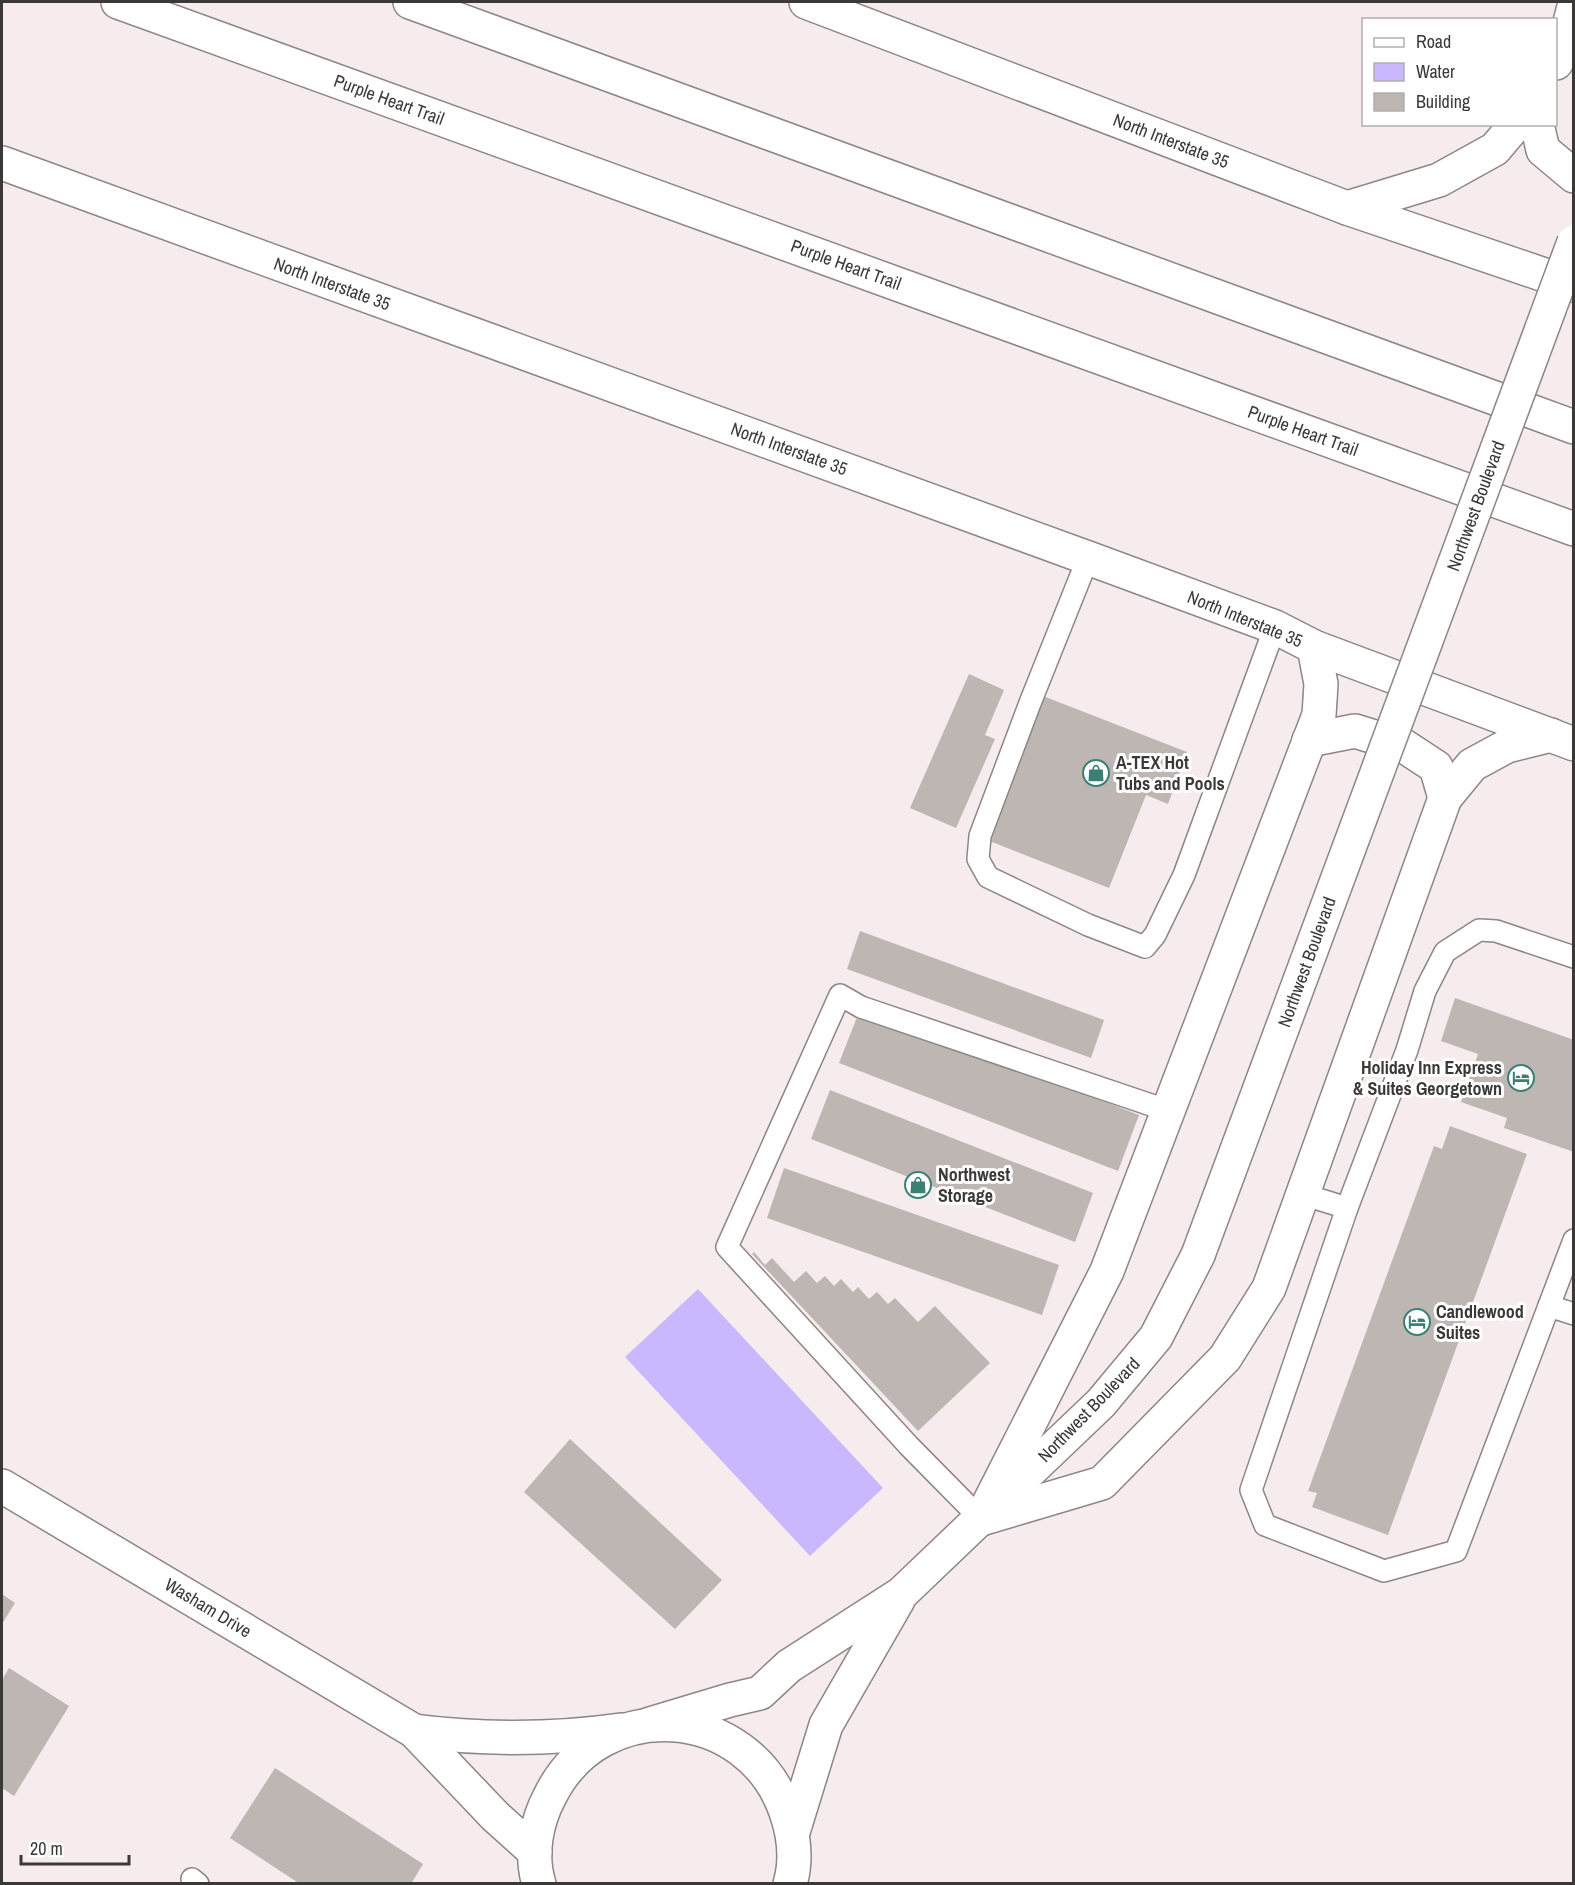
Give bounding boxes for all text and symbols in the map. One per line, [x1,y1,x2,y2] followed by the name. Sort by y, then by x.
[1362,18,1557,126] legend
[1416,29,1451,54] text: Road
[1416,59,1455,84] text: Water
[331,68,448,131] street label: Purple Heart Trail
[1416,89,1471,114] text: Building
[1110,107,1233,174] street label: North Interstate 35
[788,233,905,296] street label: Purple Heart Trail
[270,251,394,316] street label: North Interstate 35
[1245,399,1362,462] street label: Purple Heart Trail
[727,416,851,481] street label: North Interstate 35
[1440,437,1511,574] street label: Northwest Boulevard
[1184,584,1307,653] street label: North Interstate 35
[1116,750,1225,796] place label: A-TEX Hot Tubs and Pools
[1081,758,1111,788] shop icon: A-TEX Hot Tubs and Pools
[1271,893,1342,1030] street label: Northwest Boulevard
[1353,1055,1502,1101] place label: Holiday Inn Express & Suites Georgetown
[1506,1063,1536,1093] hotel icon: Holiday Inn Express & Suites Georgetown
[938,1162,1010,1208] place label: Northwest Storage
[903,1170,933,1200] shop icon: Northwest Storage
[1436,1299,1524,1345] place label: Candlewood Suites
[1402,1307,1432,1337] hotel icon: Candlewood Suites
[1032,1352,1145,1468] street label: Northwest Boulevard
[160,1572,256,1643] street label: Washam Drive
[21,1828,129,1866] scale bar
[30,1836,63,1861] text: 20 m

